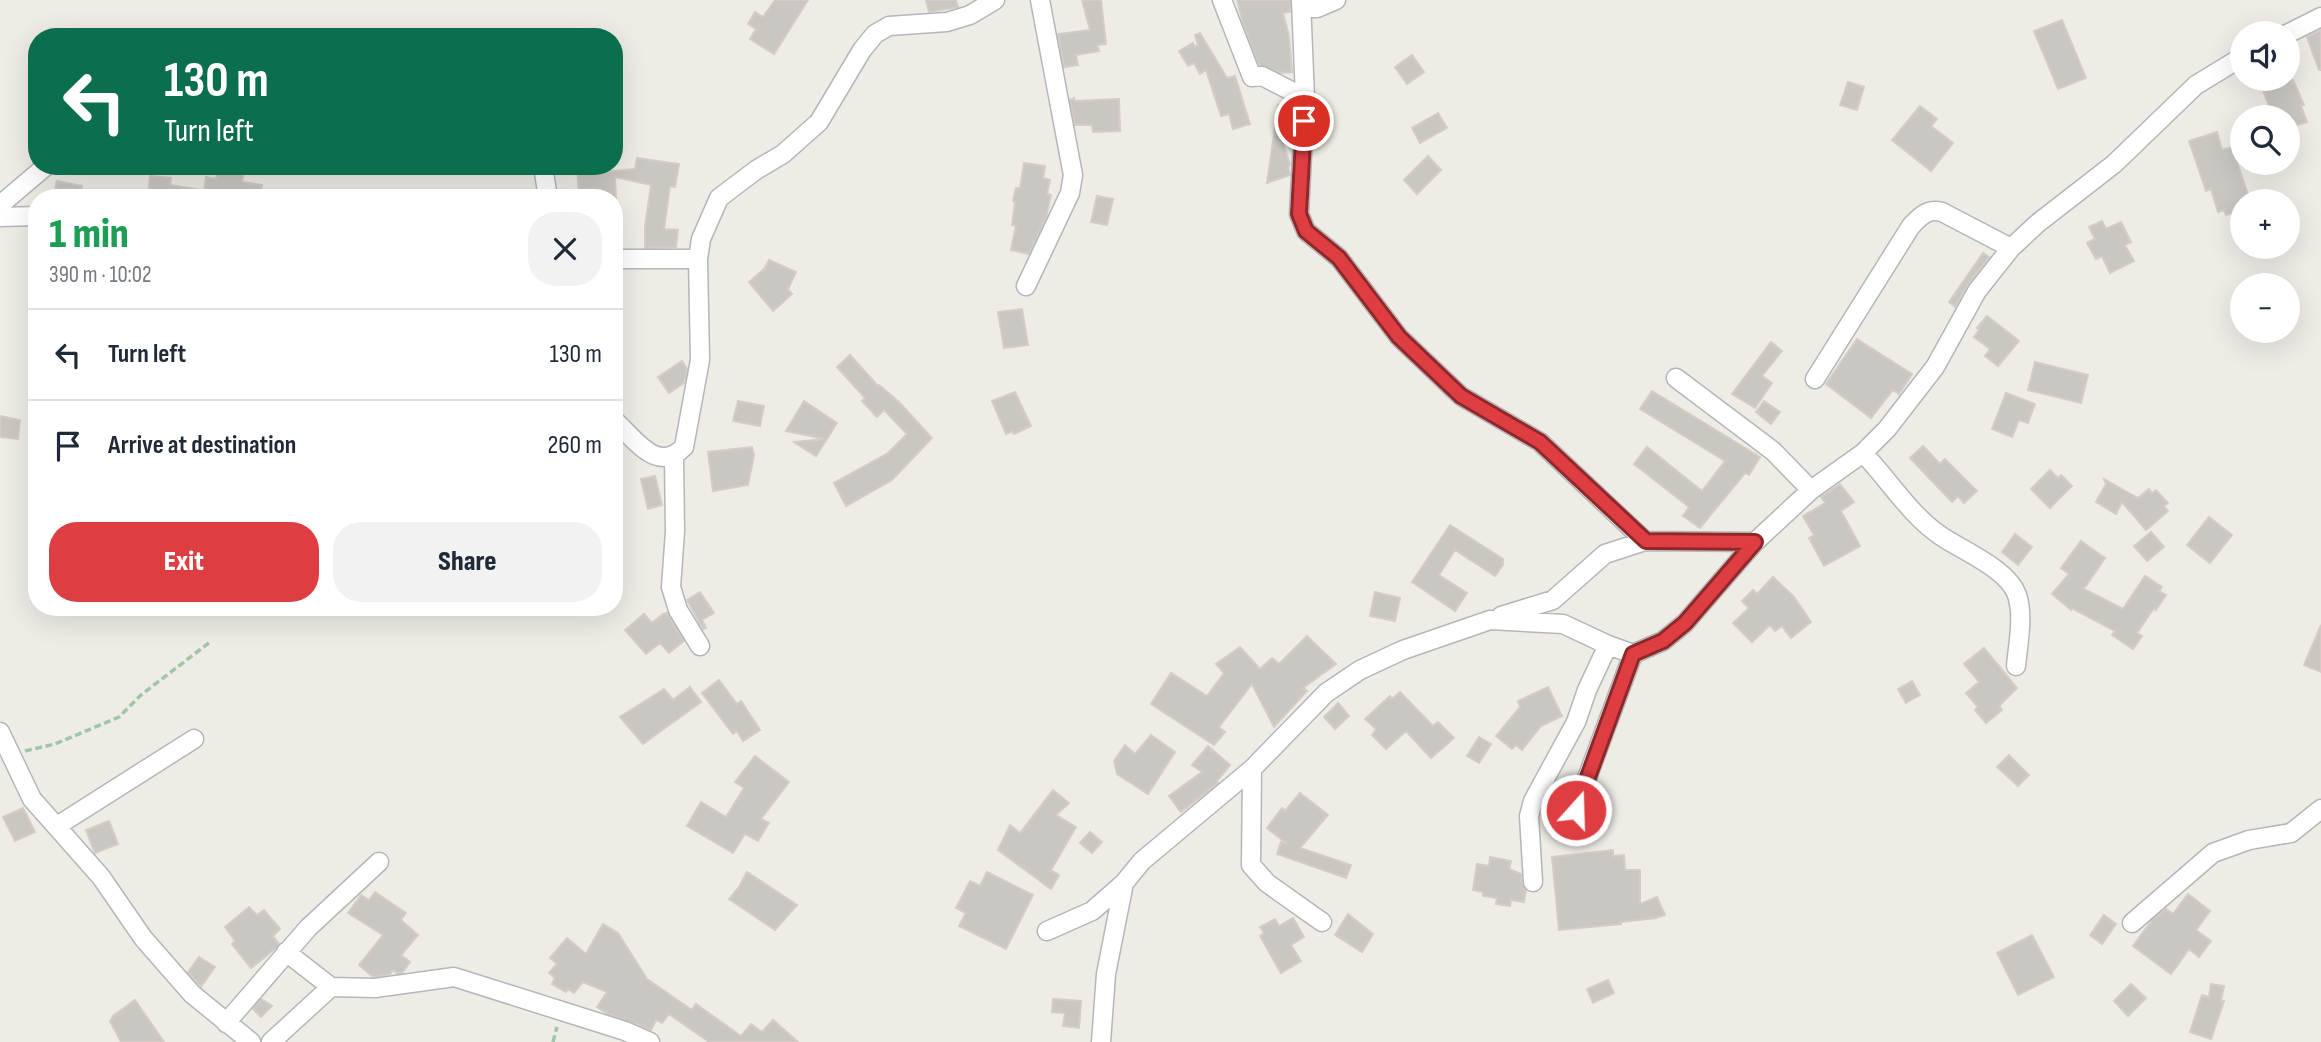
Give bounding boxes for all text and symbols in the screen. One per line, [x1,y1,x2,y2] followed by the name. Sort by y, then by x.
[2230,21,2300,343] map controls
[2230,21,2300,91] button: sound
[164,52,269,111] text: 130 m
[49,56,140,147] icon: left
[1274,91,1334,151] pin
[1285,102,1323,140] icon: arrive
[2230,105,2300,175] button: search
[164,112,254,151] text: Turn left
[2230,189,2300,259] button: +
[49,209,129,260] text: 1 min
[528,212,602,286] button: close
[49,261,152,289] text: 390 m · 10:02
[2230,273,2300,343] button: −
[49,336,87,374] icon: left
[108,339,186,370] text: Turn left
[550,339,602,370] text: 130 m
[49,427,87,465] icon: arrive
[108,430,296,461] text: Arrive at destination
[547,430,602,461] text: 260 m
[49,522,319,602] button: Exit
[333,522,602,602] button: Share
[1539,773,1613,847] position arrow

